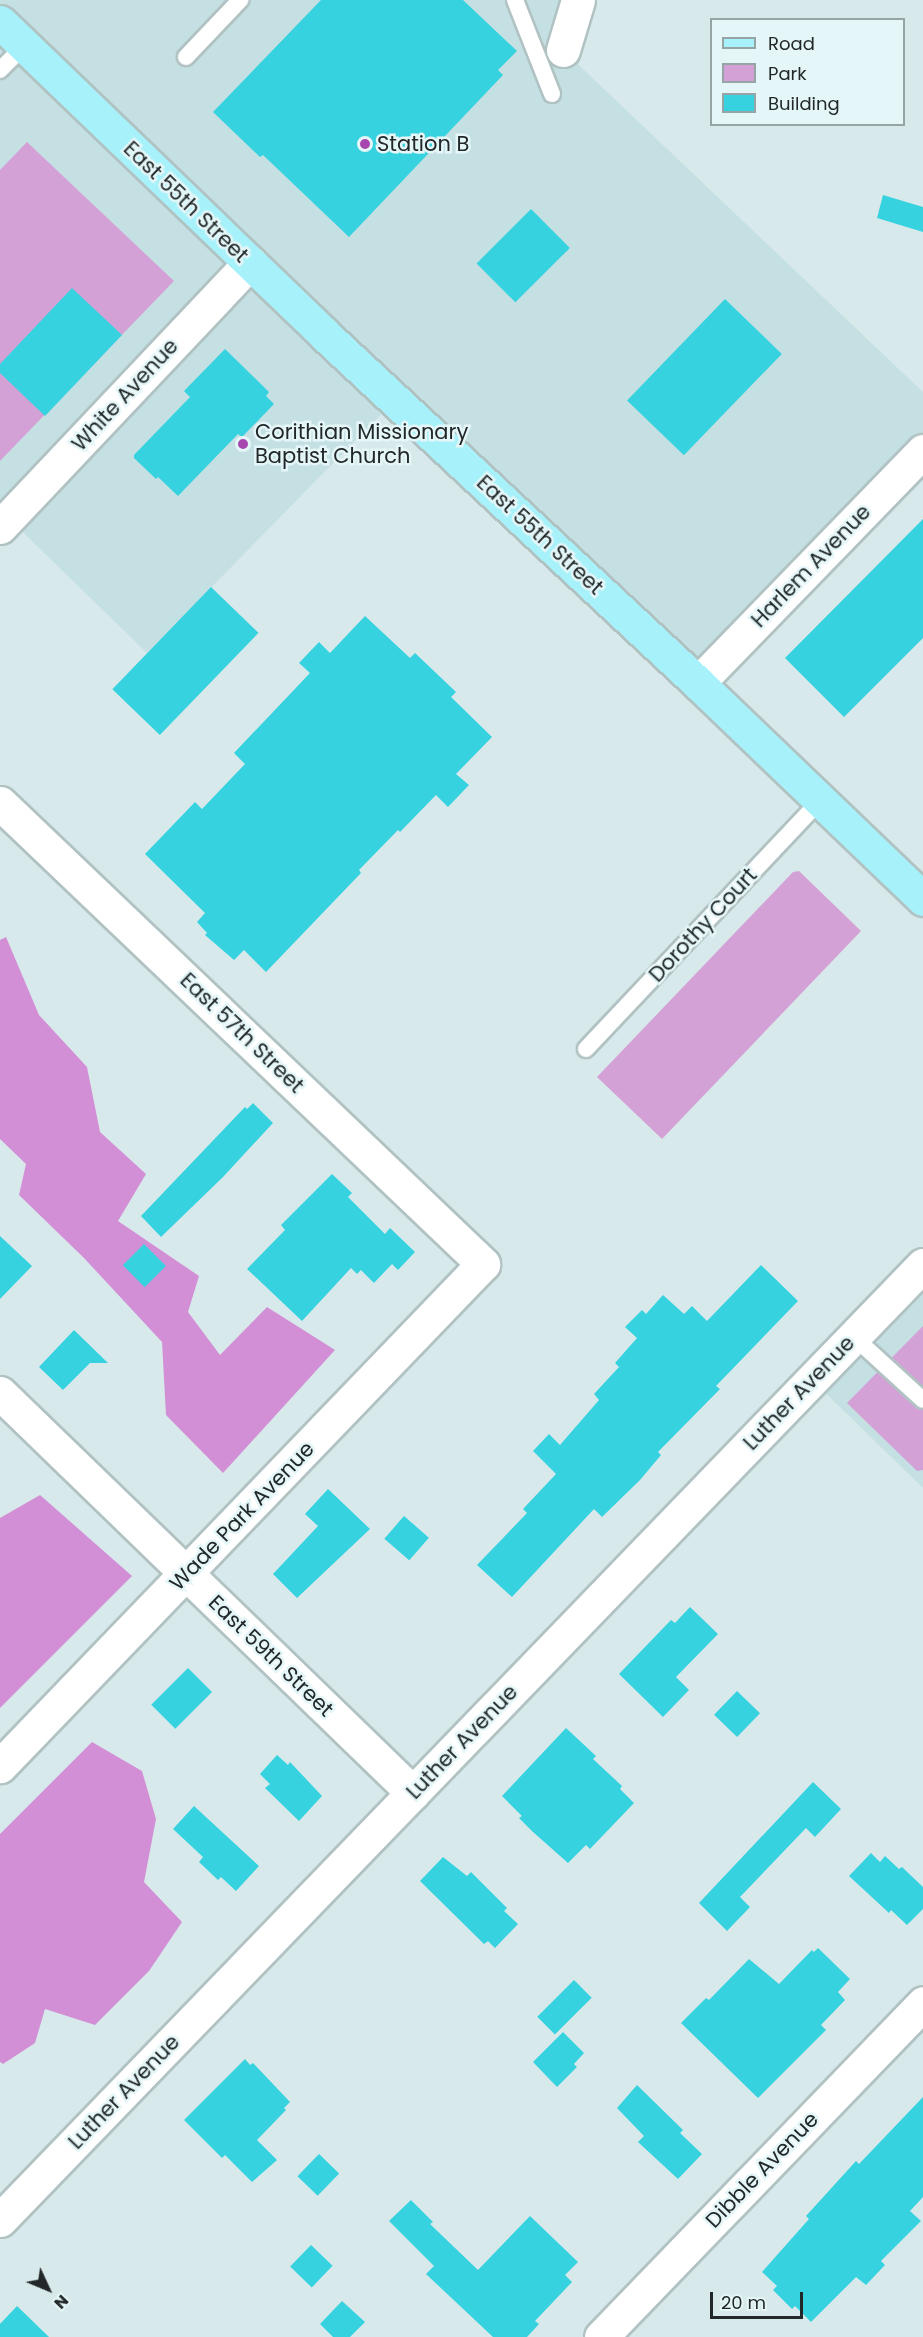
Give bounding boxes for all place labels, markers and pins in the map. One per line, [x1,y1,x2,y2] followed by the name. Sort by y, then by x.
[377,131,469,157] place label: Station B
[358,137,372,151] marker: Station B
[255,419,468,469] place label: Corithian Missionary Baptist Church
[236,437,250,451] marker: Corithian Missionary Baptist Church

